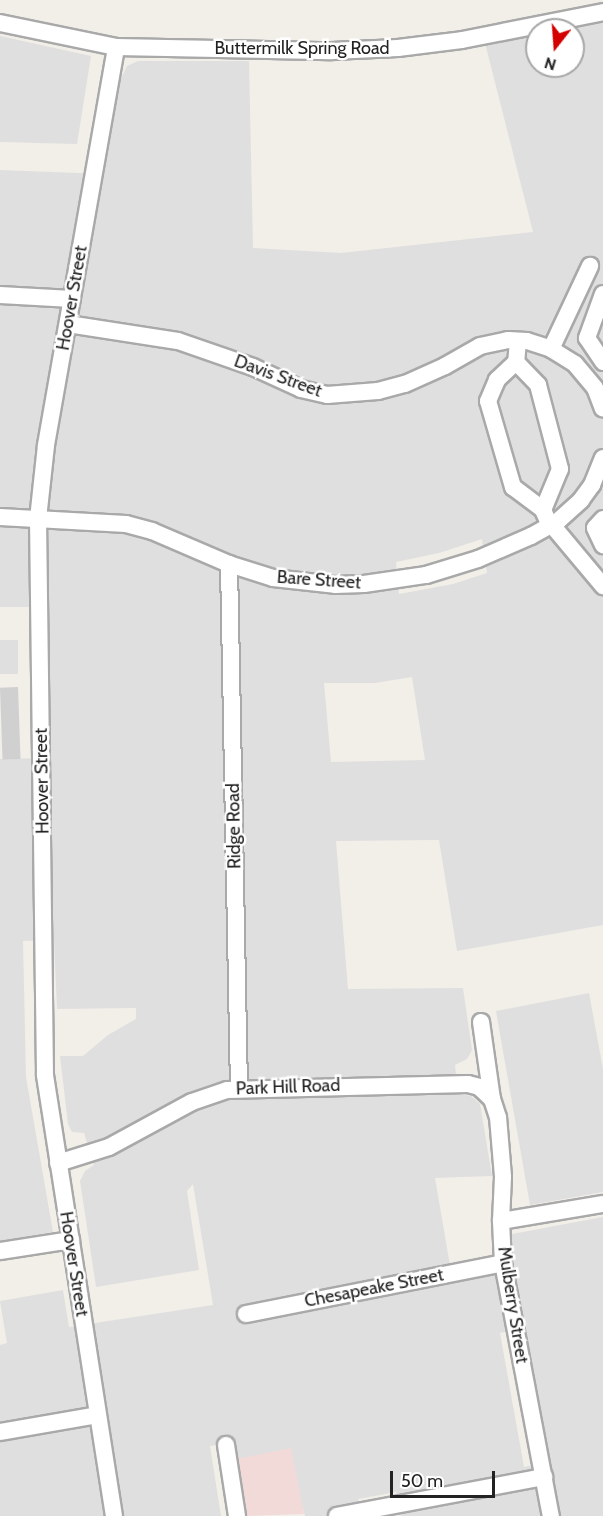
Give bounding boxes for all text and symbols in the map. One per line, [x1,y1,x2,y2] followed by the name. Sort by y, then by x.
[525,18,585,78] north arrow
[214,37,390,59] street label: Buttermilk Spring Road
[542,53,558,75] text: N
[52,244,92,352] street label: Hoover Street
[231,350,325,402] street label: Davis Street
[276,566,362,594] street label: Bare Street
[30,728,54,834] street label: Hoover Street
[222,783,246,869] street label: Ridge Road
[235,1074,341,1100] street label: Park Hill Road
[55,1210,93,1318] street label: Hoover Street
[493,1245,533,1365] street label: Mulberry Street
[303,1264,445,1312] street label: Chesapeake Street
[393,1459,498,1497] scale bar
[401,1470,443,1492] text: 50 m

